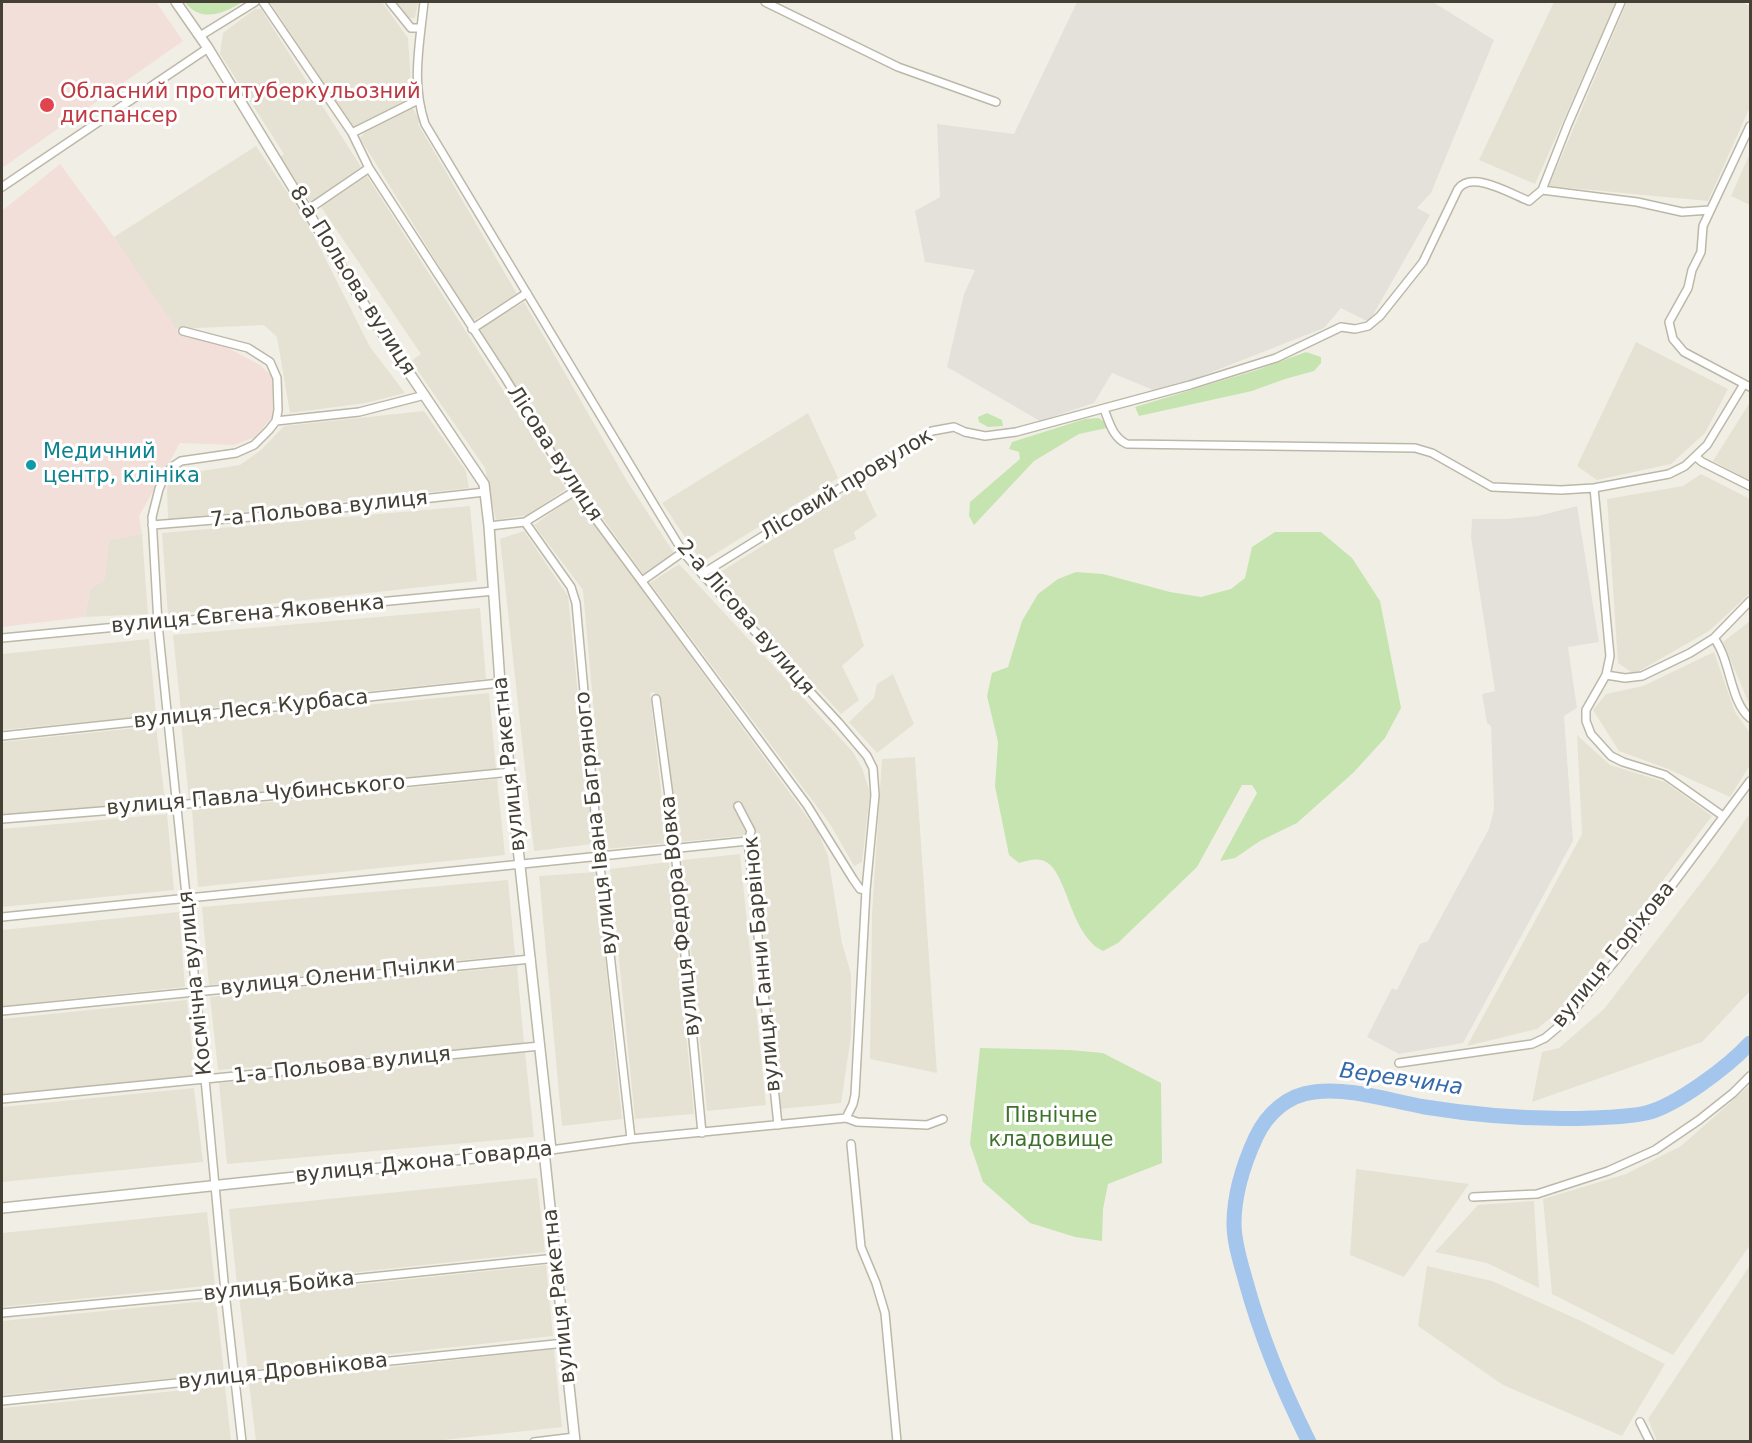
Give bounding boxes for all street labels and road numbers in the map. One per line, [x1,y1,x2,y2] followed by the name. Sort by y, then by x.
[283,182,421,380] street label: 8-а Польова вулиця
[501,381,607,527] street label: Лісова вулиця
[756,424,938,546] street label: Лісовий провулок
[209,486,429,534] street label: 7-а Польова вулиця
[671,535,819,701] street label: 2-а Лісова вулиця
[110,590,386,640] street label: вулиця Євгена Яковенка
[488,675,532,853] street label: вулиця Ракетна
[132,685,370,735] street label: вулиця Леся Курбаса
[571,690,623,956] street label: вулиця Івана Багряного
[105,770,407,822] street label: вулиця Павла Чубинського
[656,794,706,1038] street label: вулиця Федора Вовка
[739,835,787,1093] street label: вулиця Ганни Барвінок
[1547,877,1681,1033] street label: вулиця Горіхова
[174,889,218,1077] street label: Космічна вулиця
[219,952,457,1002] street label: вулиця Олени Пчілки
[232,1042,452,1090] street label: 1-а Польова вулиця
[294,1137,554,1189] street label: вулиця Джона Говарда
[538,1207,582,1385] street label: вулиця Ракетна
[202,1267,356,1307] street label: вулиця Бойка
[177,1348,389,1396] street label: вулиця Дровнікова

